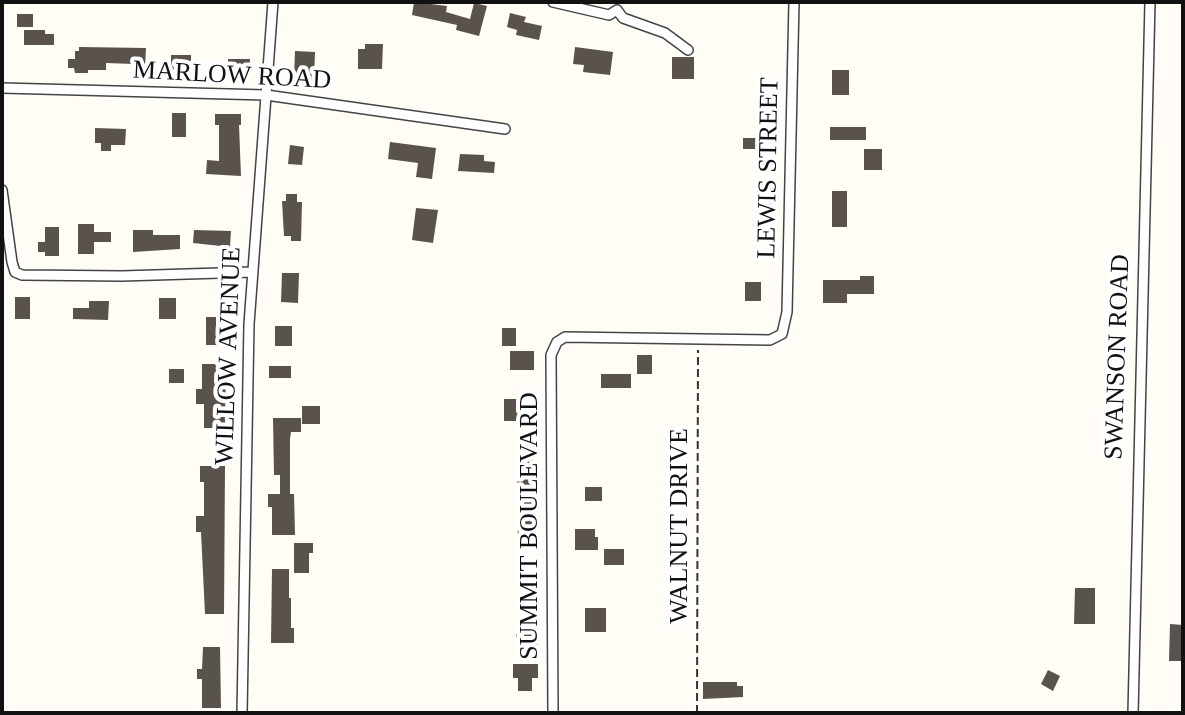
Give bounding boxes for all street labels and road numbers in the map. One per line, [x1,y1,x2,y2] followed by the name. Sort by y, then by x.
[132,55,332,97] street label: MARLOW ROAD
[752,77,786,259] street label: LEWIS STREET
[210,246,248,466] street label: WILLOW AVENUE
[1099,254,1137,460] street label: SWANSON ROAD
[514,392,546,660] street label: SUMMIT BOULEVARD
[664,428,696,624] street label: WALNUT DRIVE

